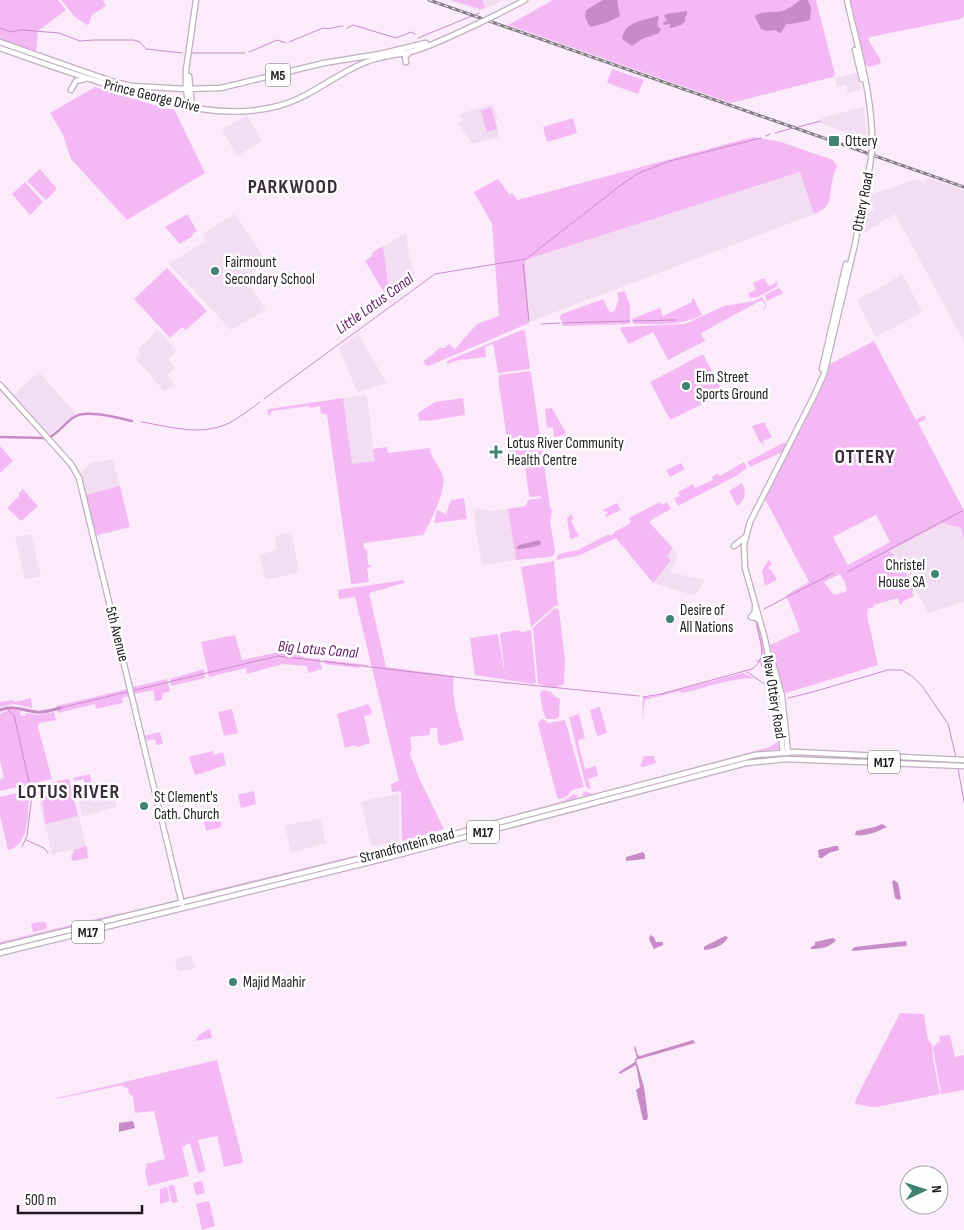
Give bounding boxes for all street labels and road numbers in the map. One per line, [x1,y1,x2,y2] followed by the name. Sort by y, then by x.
[266,64,290,86] road number: M5
[102,75,202,117] street label: Prince George Drive
[848,171,878,233] street label: Ottery Road
[101,604,133,664] street label: 5th Avenue
[758,654,790,740] street label: New Ottery Road
[868,750,900,774] road number: M17
[467,820,499,844] road number: M17
[358,824,456,868] street label: Strandfontein Road
[72,920,104,944] road number: M17

